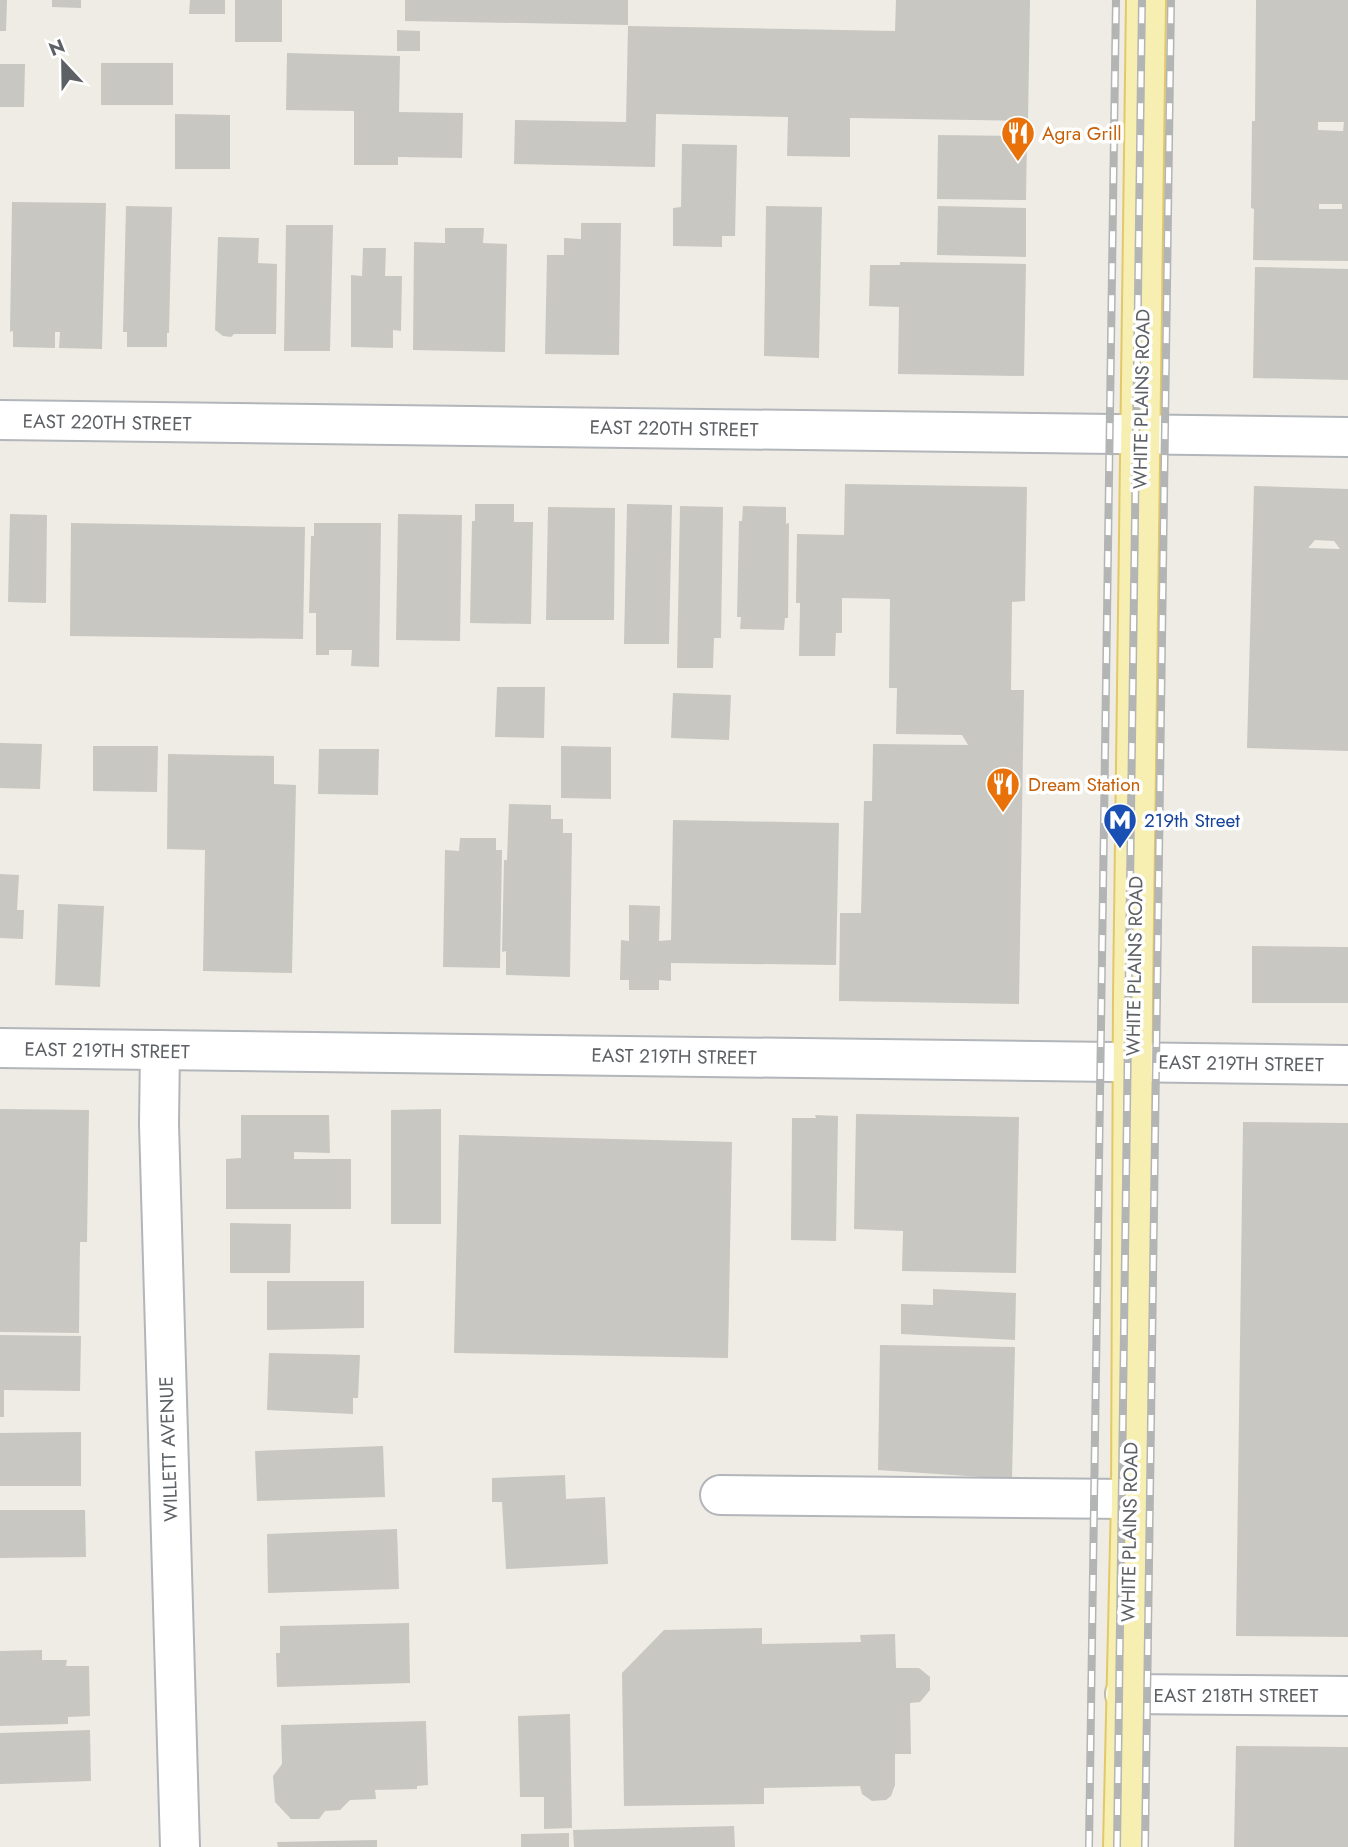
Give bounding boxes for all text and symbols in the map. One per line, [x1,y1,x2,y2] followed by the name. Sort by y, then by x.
[28,28,98,98] north arrow
[45,32,69,63] text: N
[999,114,1037,163] restaurant icon: Agra Grill
[1042,120,1122,147] place label: Agra Grill
[1126,309,1157,489] street label: WHITE PLAINS ROAD
[22,408,192,437] street label: EAST 220TH STREET
[589,414,759,443] street label: EAST 220TH STREET
[984,765,1022,814] restaurant icon: Dream Station
[1028,771,1141,798] place label: Dream Station
[1101,801,1139,850] metro station icon: 219th Street
[1144,807,1240,834] place label: 219th Street
[1119,876,1150,1056] street label: WHITE PLAINS ROAD
[24,1036,190,1065] street label: EAST 219TH STREET
[591,1042,757,1071] street label: EAST 219TH STREET
[1158,1049,1324,1078] street label: EAST 219TH STREET
[152,1376,185,1522] street label: WILLETT AVENUE
[1114,1442,1145,1622] street label: WHITE PLAINS ROAD
[1154,1682,1319,1709] street label: EAST 218TH STREET

